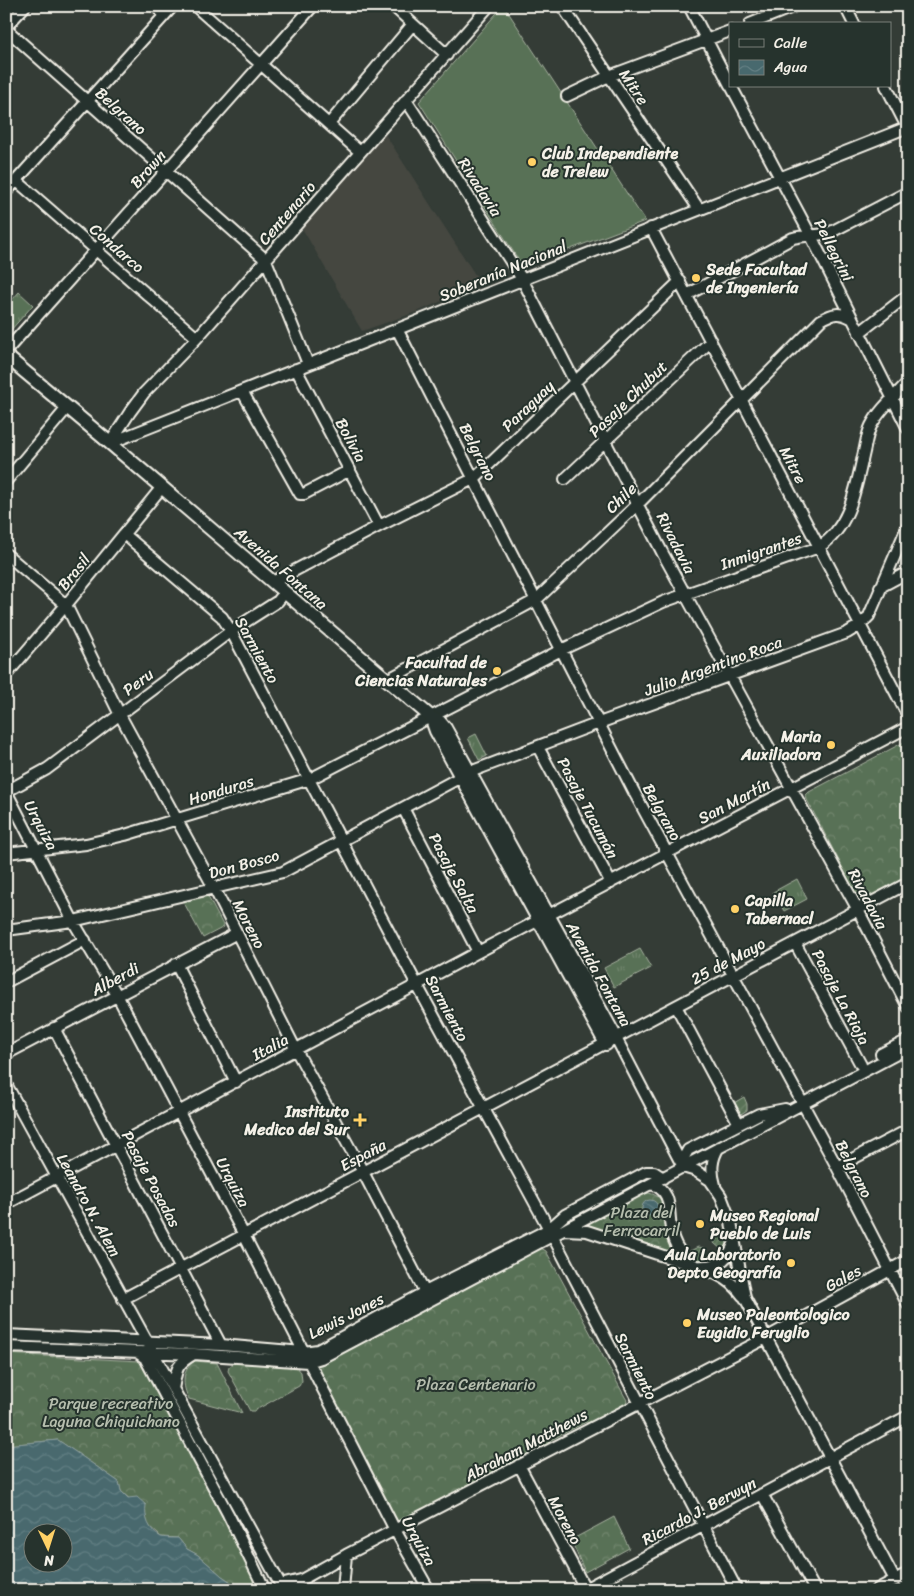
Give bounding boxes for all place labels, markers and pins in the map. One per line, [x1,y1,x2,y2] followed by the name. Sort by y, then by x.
[541,139,678,186] place label: Club Independiente de Trelew
[526,156,538,168] marker: Club Independiente de Trelew
[705,255,808,302] place label: Sede Facultad de Ingeniería
[690,272,702,284] marker: Sede Facultad de Ingeniería
[354,648,488,695] place label: Facultad de Ciencias Naturales
[491,665,503,677] marker: Facultad de Ciencias Naturales
[740,722,822,769] place label: Maria Auxiliadora
[825,739,837,751] marker: Maria Auxiliadora
[744,886,815,933] place label: Capilla Tabernacl
[729,903,741,915] marker: Capilla Tabernacl
[243,1097,350,1144] place label: Instituto Medico del Sur
[353,1113,367,1127] marker: Instituto Medico del Sur
[709,1201,820,1248] place label: Museo Regional Pueblo de Luis
[694,1218,706,1230] marker: Museo Regional Pueblo de Luis
[663,1240,782,1287] place label: Aula Laboratorio Depto Geografía
[785,1257,797,1269] marker: Aula Laboratorio Depto Geografía
[696,1300,850,1347] place label: Museo Paleontologico Eugidio Feruglio
[681,1317,693,1329] marker: Museo Paleontologico Eugidio Feruglio

